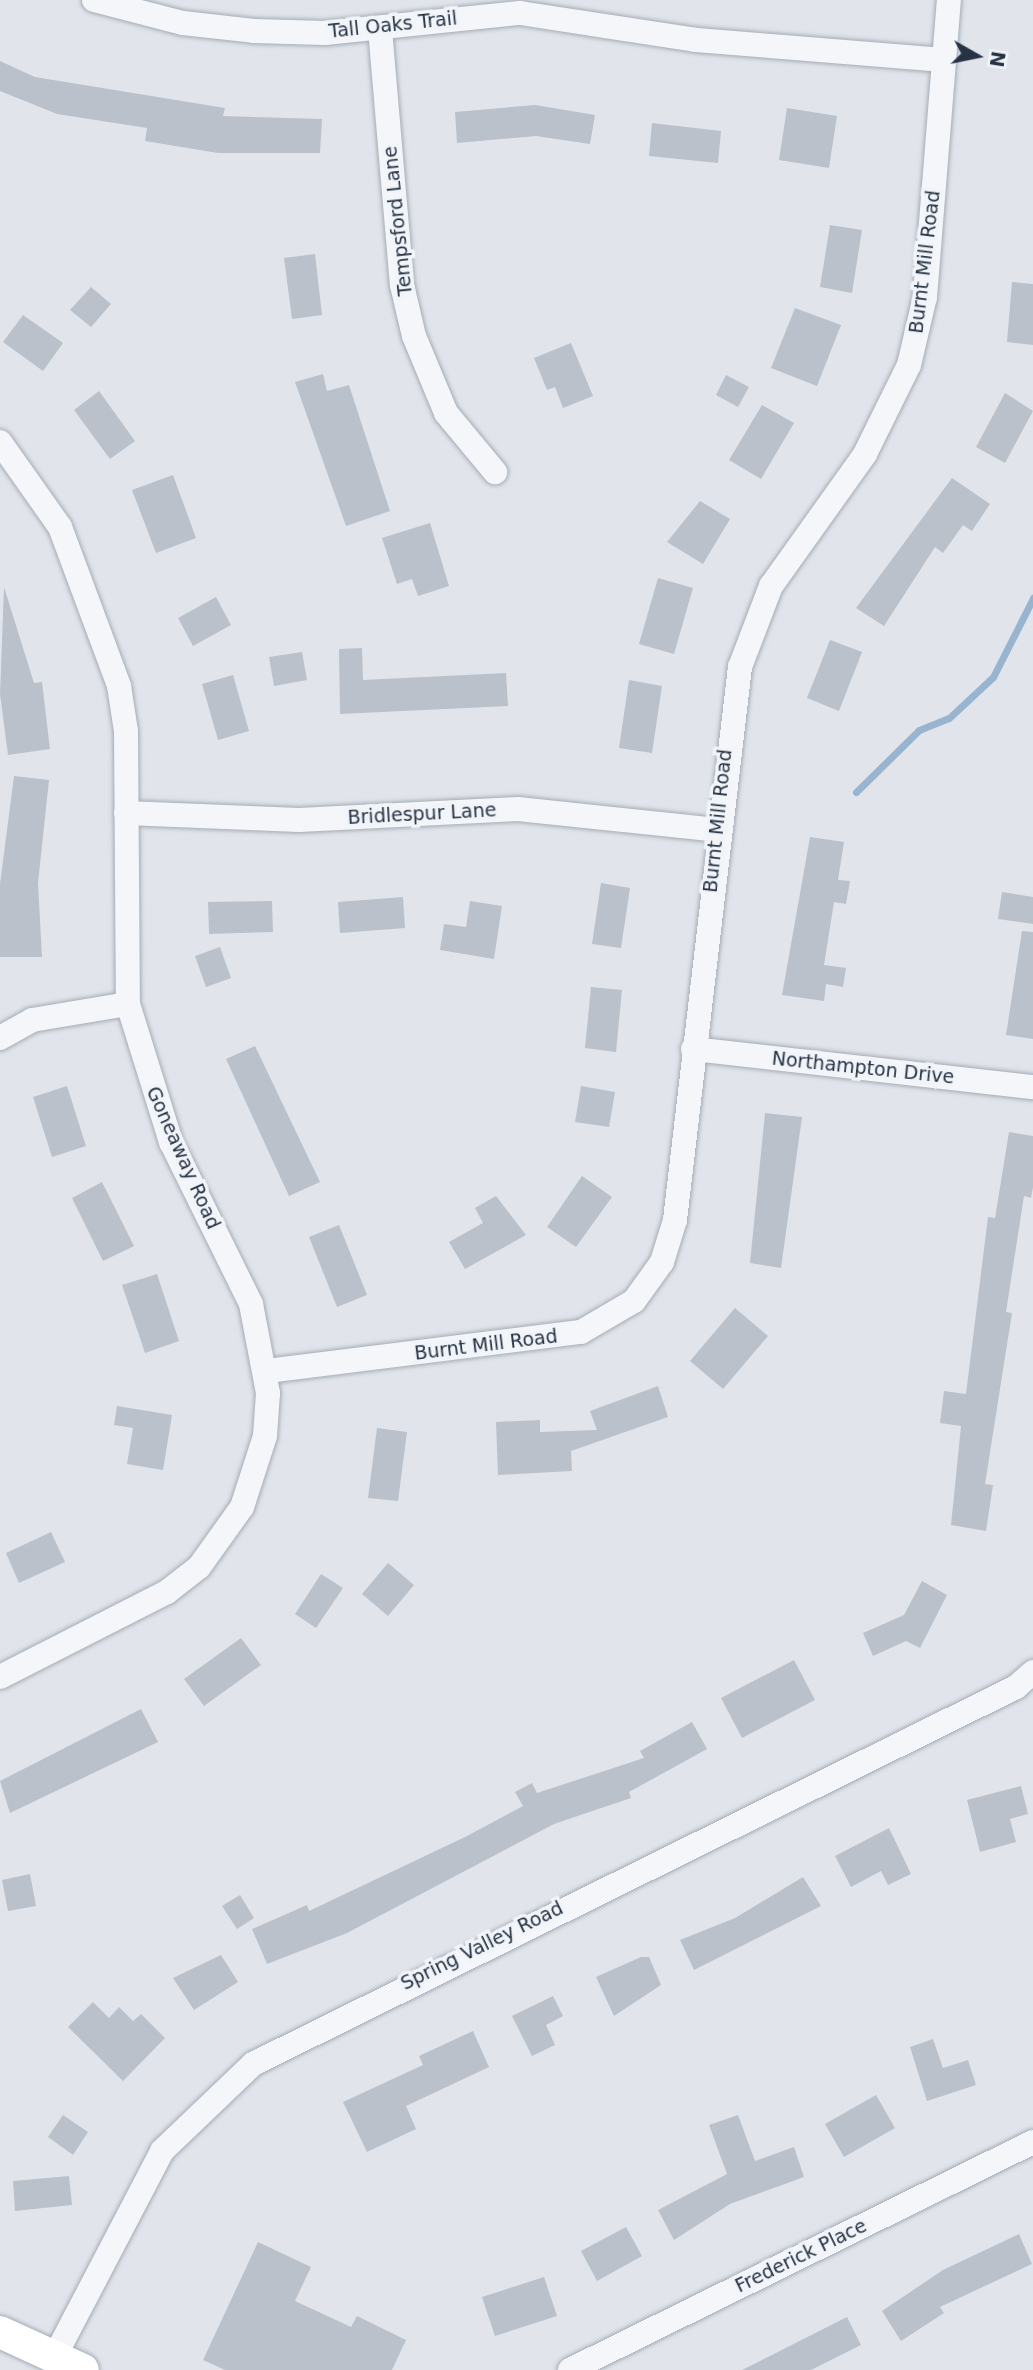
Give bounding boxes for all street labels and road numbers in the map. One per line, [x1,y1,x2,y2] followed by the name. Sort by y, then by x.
[328,7,458,43] street label: Tall Oaks Trail
[379,145,417,297] street label: Tempsford Lane
[905,189,945,335] street label: Burnt Mill Road
[699,748,737,894] street label: Burnt Mill Road
[347,799,497,829] street label: Bridlespur Lane
[771,1047,955,1089] street label: Northampton Drive
[141,1083,225,1233] street label: Goneaway Road
[413,1325,559,1365] street label: Burnt Mill Road
[397,1897,567,1995] street label: Spring Valley Road
[732,2214,870,2298] street label: Frederick Place

